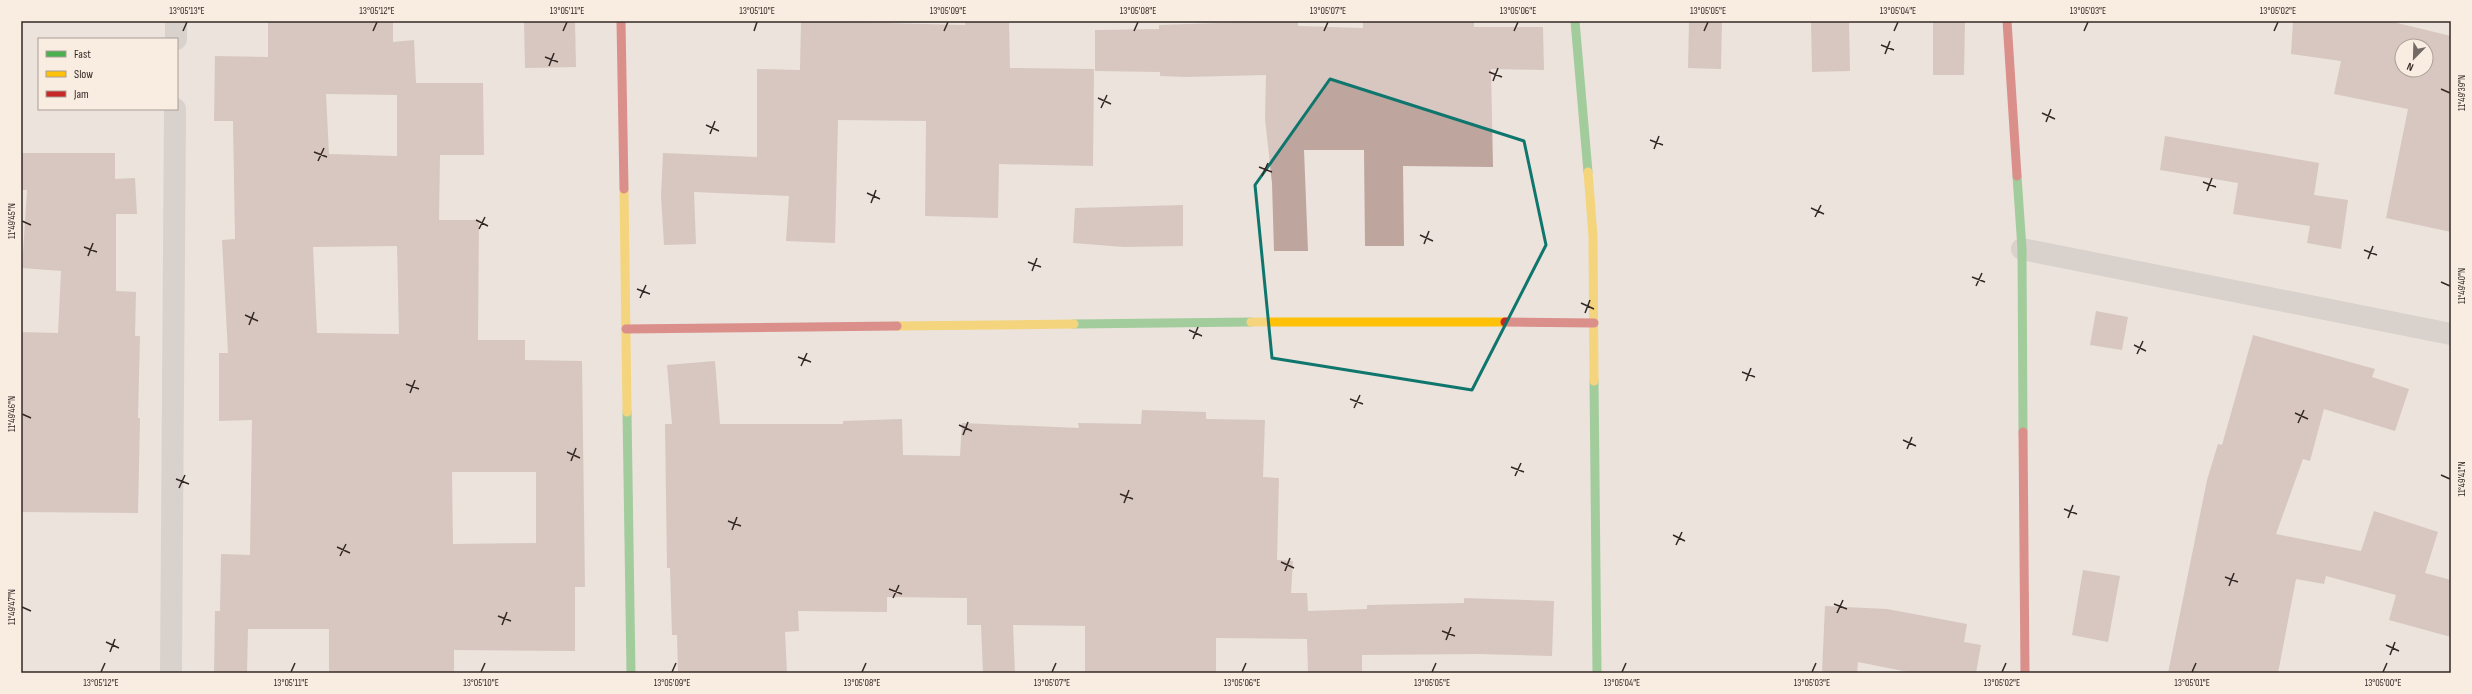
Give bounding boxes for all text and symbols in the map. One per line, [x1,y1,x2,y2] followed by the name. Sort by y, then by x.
[169,5,205,17] text: 13°05'13"E
[359,5,395,17] text: 13°05'12"E
[550,5,584,17] text: 13°05'11"E
[739,5,775,17] text: 13°05'10"E
[930,5,966,17] text: 13°05'09"E
[1120,5,1156,17] text: 13°05'08"E
[1310,5,1346,17] text: 13°05'07"E
[1500,5,1536,17] text: 13°05'06"E
[1690,5,1726,17] text: 13°05'05"E
[1880,5,1916,17] text: 13°05'04"E
[2070,5,2106,17] text: 13°05'03"E
[2260,5,2296,17] text: 13°05'02"E
[38,38,178,110] legend
[2394,38,2434,78] north arrow
[74,47,91,62] text: Fast
[2405,60,2416,74] text: N
[74,67,93,82] text: Slow
[2456,75,2468,111] text: 11°49'39"N
[73,87,89,102] text: Jam
[6,203,18,239] text: 11°49'45"N
[2456,268,2468,304] text: 11°49'40"N
[6,396,18,432] text: 11°49'46"N
[2456,461,2468,497] text: 11°49'41"N
[6,589,18,625] text: 11°49'47"N
[83,677,119,689] text: 13°05'12"E
[274,677,308,689] text: 13°05'11"E
[463,677,499,689] text: 13°05'10"E
[654,677,690,689] text: 13°05'09"E
[844,677,880,689] text: 13°05'08"E
[1034,677,1070,689] text: 13°05'07"E
[1224,677,1260,689] text: 13°05'06"E
[1414,677,1450,689] text: 13°05'05"E
[1604,677,1640,689] text: 13°05'04"E
[1794,677,1830,689] text: 13°05'03"E
[1984,677,2020,689] text: 13°05'02"E
[2174,677,2210,689] text: 13°05'01"E
[2365,677,2401,689] text: 13°05'00"E

